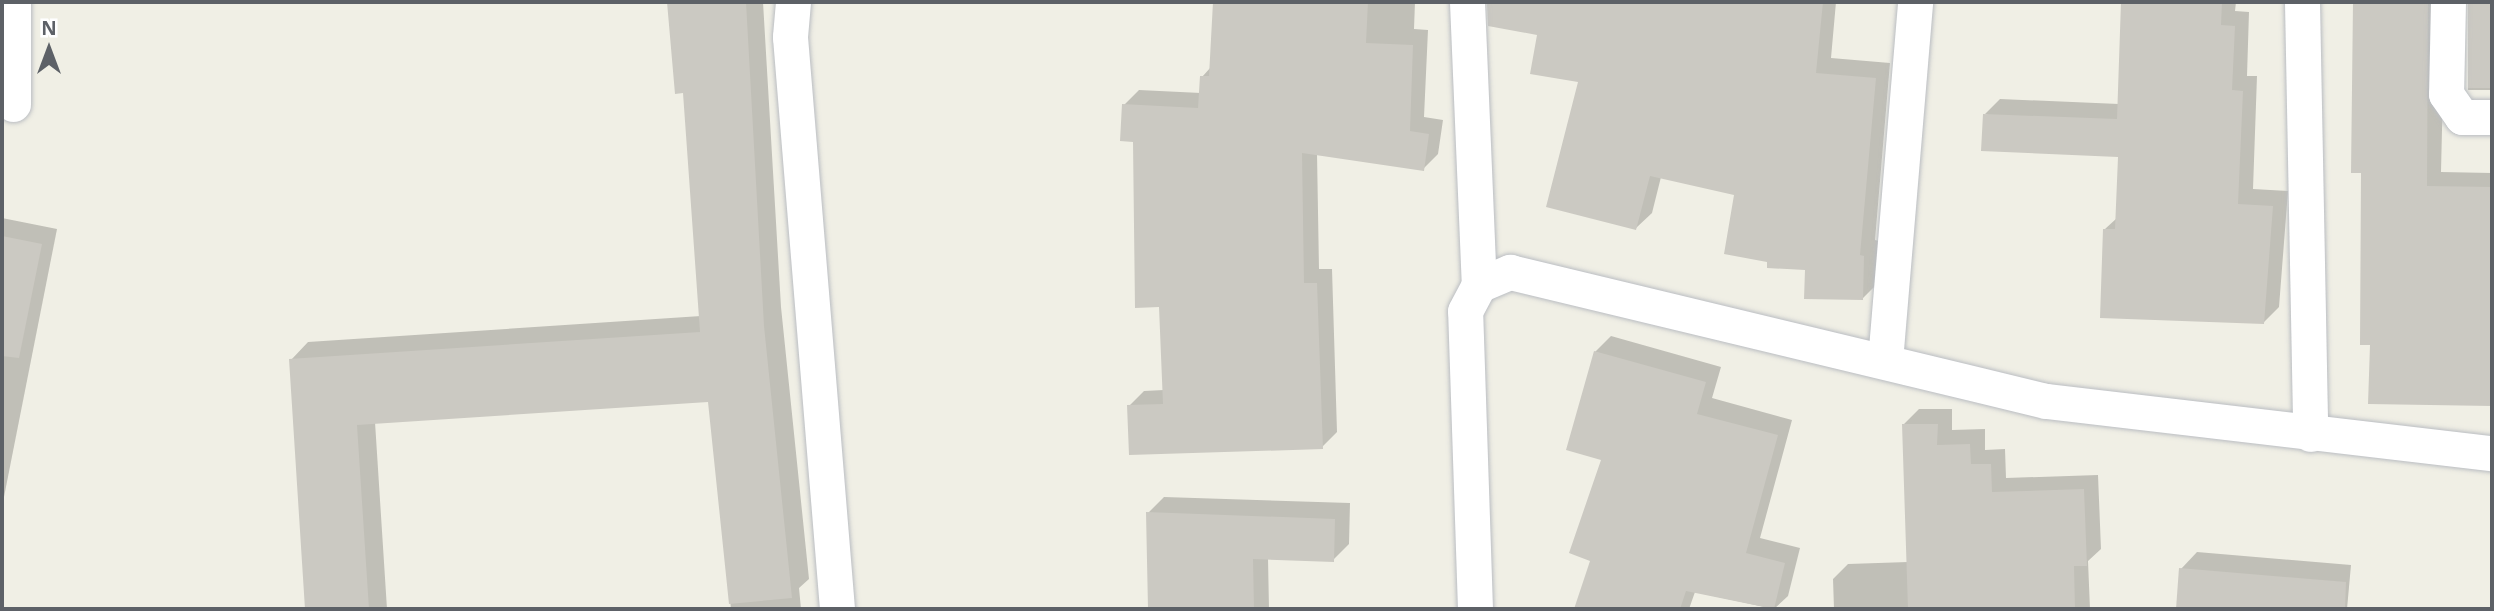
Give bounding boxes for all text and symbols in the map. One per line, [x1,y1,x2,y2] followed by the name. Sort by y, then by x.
[14,14,84,84] north arrow
[41,15,57,41] text: N

